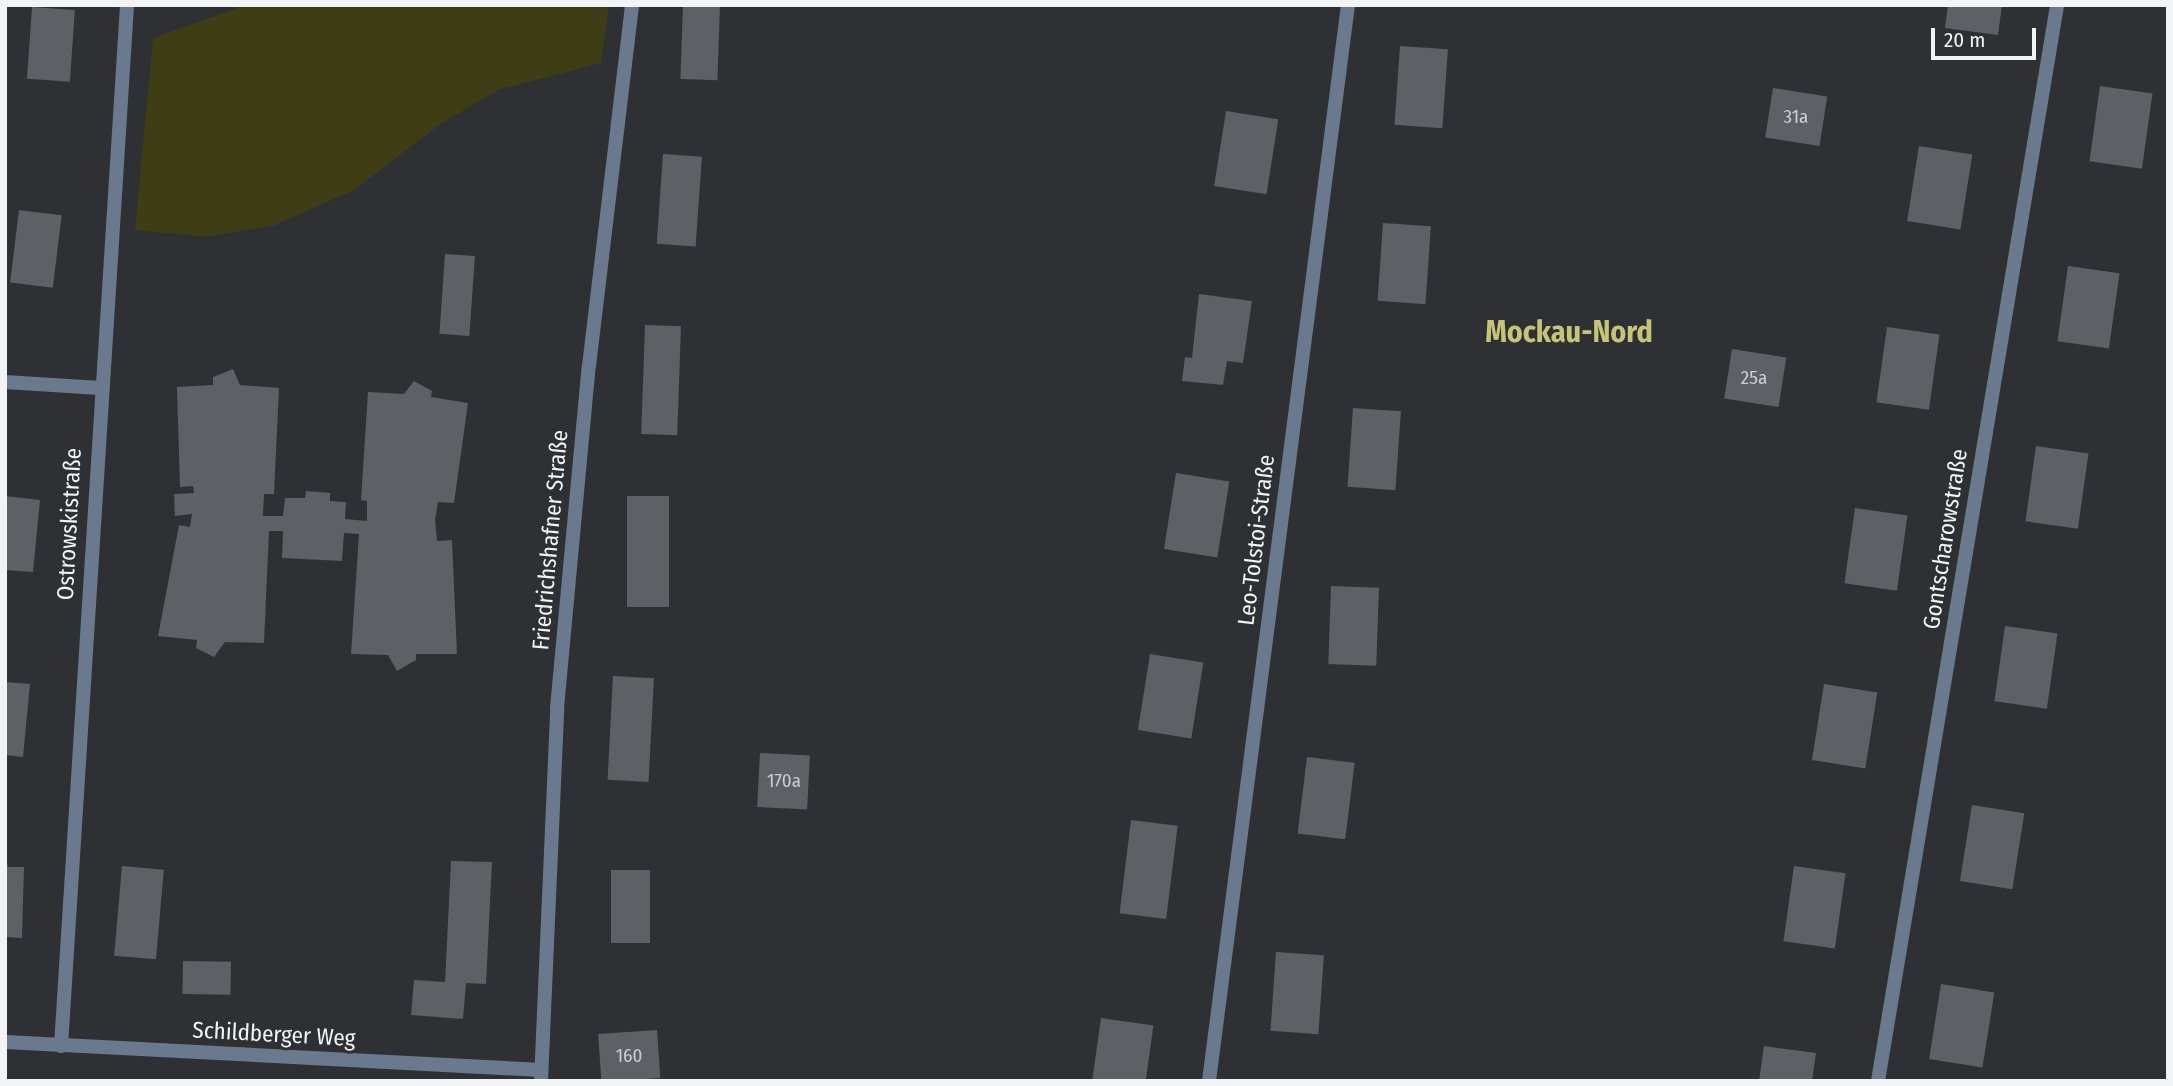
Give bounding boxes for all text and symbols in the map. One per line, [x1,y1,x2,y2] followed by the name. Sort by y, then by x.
[1935,14,2040,58] scale bar
[1944,27,1985,53] text: 20 m
[1784,106,1808,128] house number: 31a
[1485,314,1653,350] district label: Mockau-Nord
[1741,367,1767,389] house number: 25a
[527,429,573,651] street label: Friedrichshafner Straße
[51,447,87,601] street label: Ostrowskistraße
[1917,447,1973,631] street label: Gontscharowstraße
[1232,453,1280,627] street label: Leo-Tolstoi-Straße
[767,770,801,792] house number: 170a
[192,1016,356,1052] street label: Schildberger Weg
[616,1045,642,1067] house number: 160

